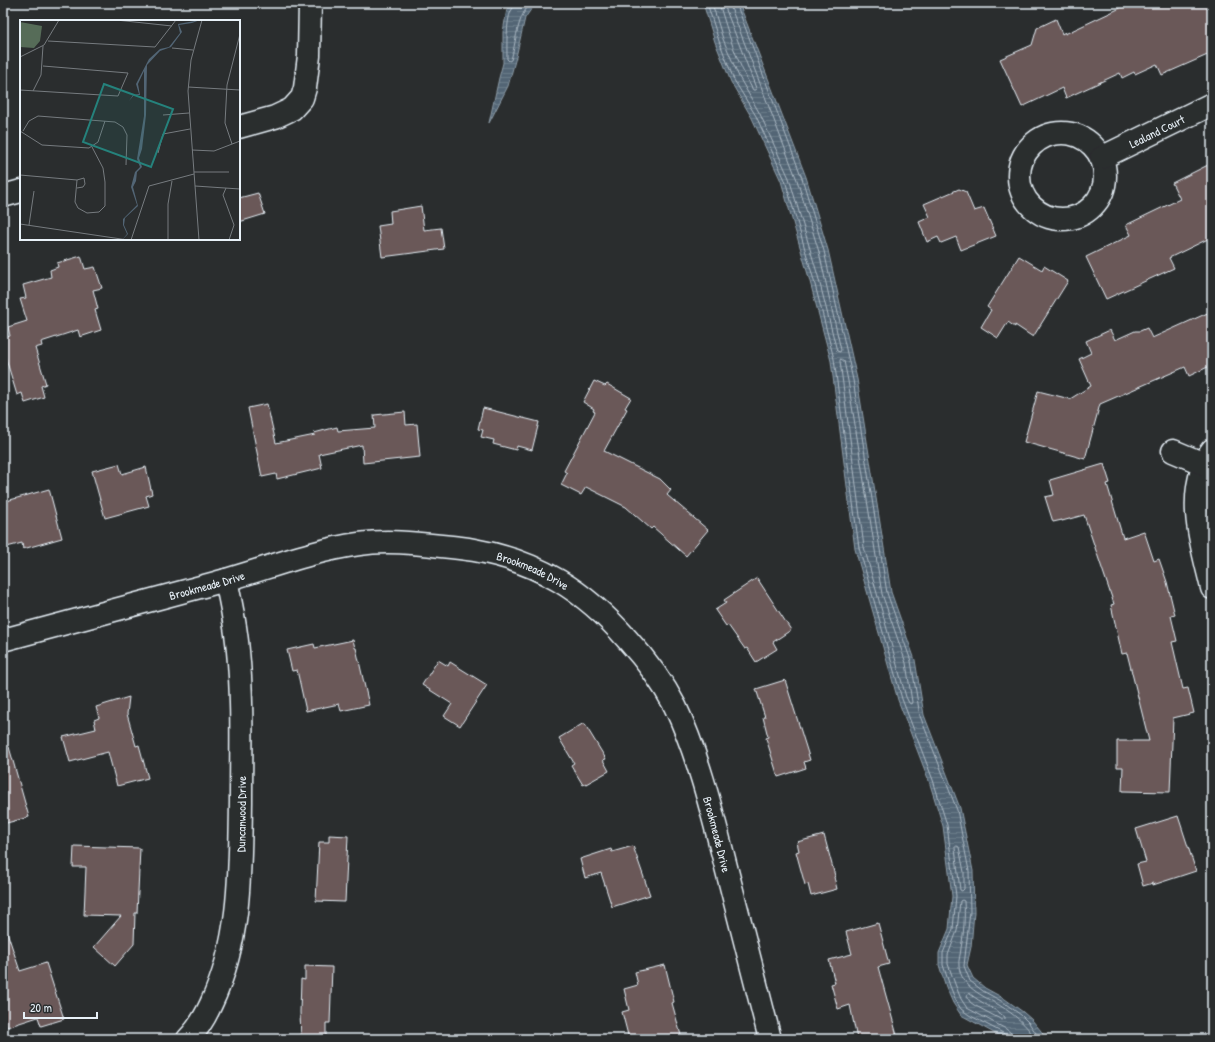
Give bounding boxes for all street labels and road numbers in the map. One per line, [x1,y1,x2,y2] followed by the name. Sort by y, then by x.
[1126,110,1188,152] street label: Lealand Court
[495,547,573,594] street label: Brookmeade Drive
[167,566,247,604] street label: Brookmeade Drive
[232,776,250,852] street label: Duncanwood Drive
[699,794,736,874] street label: Brookmeade Drive

